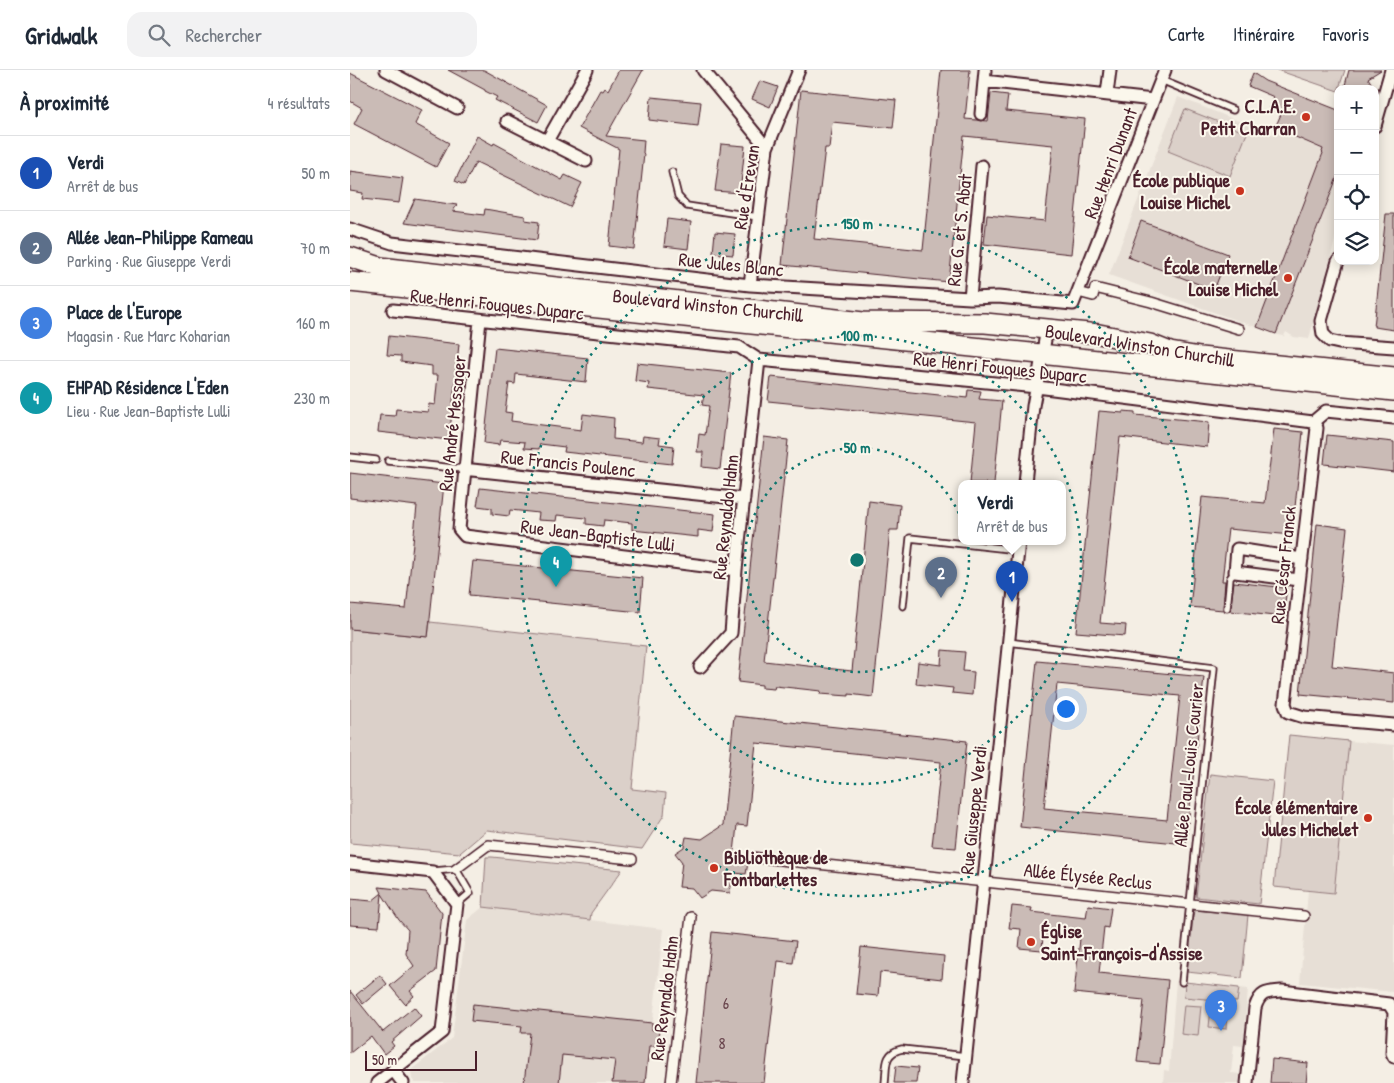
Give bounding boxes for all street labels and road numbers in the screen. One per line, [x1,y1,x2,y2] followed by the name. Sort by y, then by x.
[1077,103,1143,222] street label: Rue Henri Dunant
[726,143,766,231] street label: Rue d'Erevan
[940,172,978,287] street label: Rue G. et S. Abat
[677,246,785,282] street label: Rue Jules Blanc
[409,282,586,326] street label: Rue Henri Fouques Duparc
[611,282,806,328] street label: Boulevard Winston Churchill
[1043,317,1238,373] street label: Boulevard Winston Churchill
[912,345,1089,389] street label: Rue Henri Fouques Duparc
[432,353,472,492] street label: Rue André Messager
[500,443,637,483] street label: Rue Francis Poulenc
[705,453,745,581] street label: Rue Reynaldo Hahn
[1264,505,1302,625] street label: Rue César Franck
[519,513,677,557] street label: Rue Jean-Baptiste Lulli
[1166,681,1210,848] street label: Allée Paul-Louis Courier
[953,744,993,876] street label: Rue Giuseppe Verdi
[1023,856,1153,896] street label: Allée Élysée Reclus
[643,934,685,1062] street label: Rue Reynaldo Hahn

